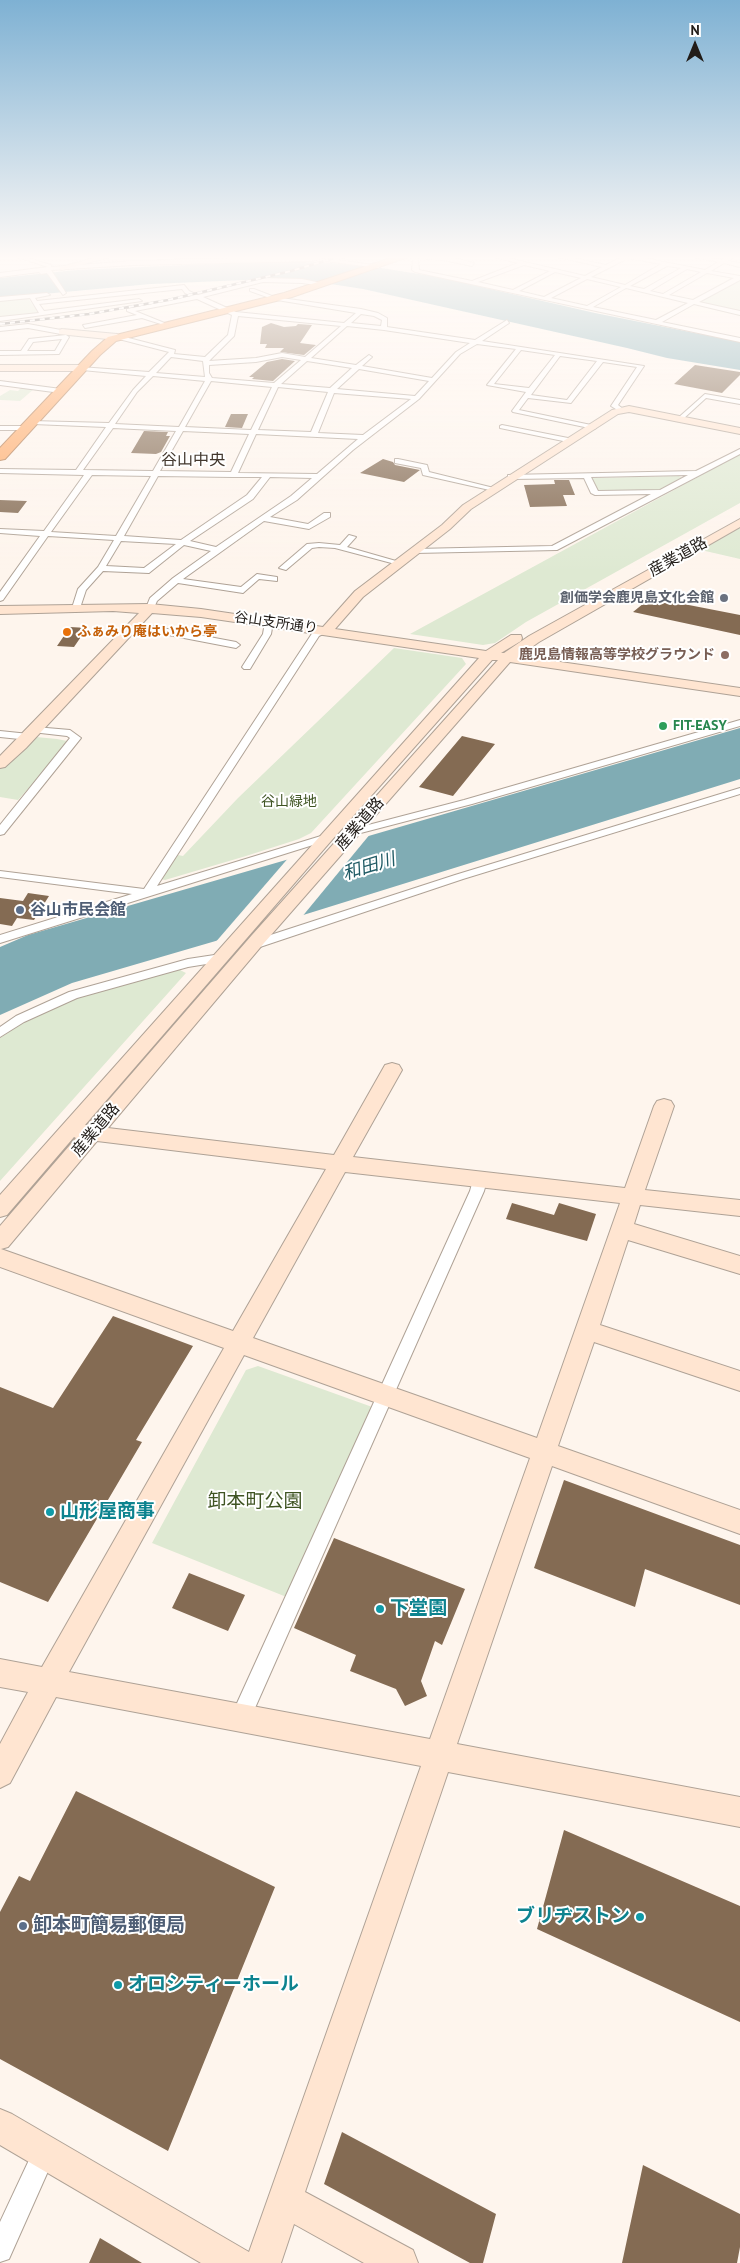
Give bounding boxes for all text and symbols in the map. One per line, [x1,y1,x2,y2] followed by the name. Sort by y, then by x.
[670,20,720,70] north arrow
[690,21,700,39] text: N
[161,450,225,470] district label: 谷山中央
[645,533,711,581] street label: 産業道路
[560,590,714,606] place label: 創価学会鹿児島文化会館
[718,592,730,604] marker: 創価学会鹿児島文化会館
[233,609,319,637] street label: 谷山支所通り
[77,624,217,640] place label: ふぁみり庵はいから亭
[61,626,73,638] marker: ふぁみり庵はいから亭
[519,647,715,663] place label: 鹿児島情報高等学校グラウンド
[719,649,731,661] marker: 鹿児島情報高等学校グラウンド
[673,718,727,734] place label: FIT-EASY
[657,720,669,732] marker: FIT-EASY
[261,794,317,810] park label: 谷山緑地
[332,794,388,854] street label: 産業道路
[340,849,398,885] water label: 和田川
[30,900,126,920] place label: 谷山市民会館
[14,904,26,916] marker: 谷山市民会館
[68,1099,124,1161] street label: 産業道路
[208,1491,302,1513] park label: 卸本町公園
[60,1501,155,1523] place label: 山形屋商事
[44,1506,56,1518] marker: 山形屋商事
[390,1598,447,1620] place label: 下堂園
[374,1603,386,1615] marker: 下堂園
[516,1906,630,1928] place label: ブリヂストン
[634,1911,646,1923] marker: ブリヂストン
[33,1915,185,1937] place label: 卸本町簡易郵便局
[17,1920,29,1932] marker: 卸本町簡易郵便局
[128,1974,299,1996] place label: オロシティーホール
[112,1979,124,1991] marker: オロシティーホール

